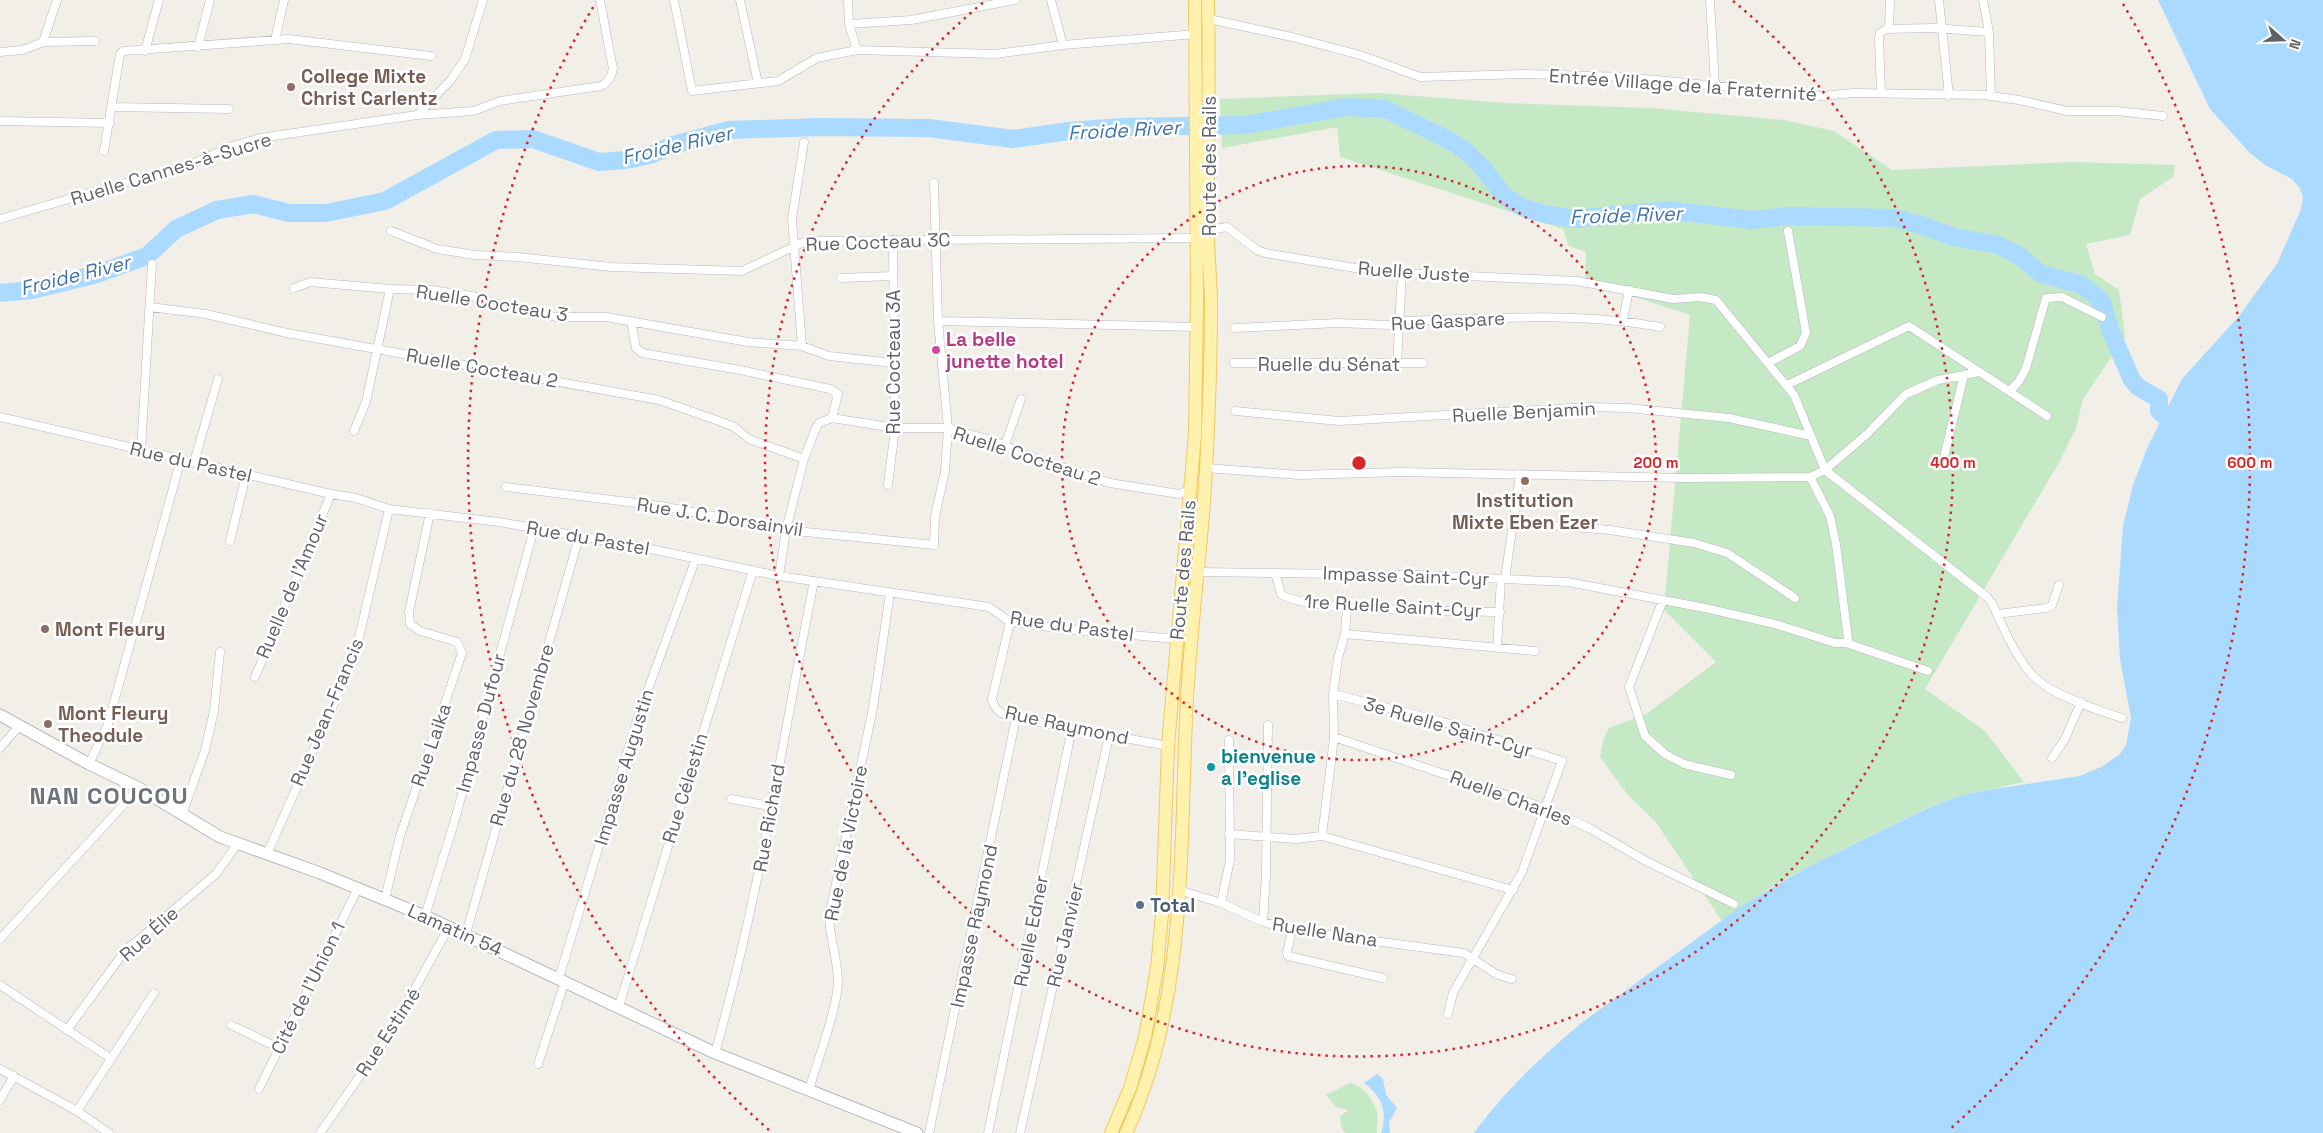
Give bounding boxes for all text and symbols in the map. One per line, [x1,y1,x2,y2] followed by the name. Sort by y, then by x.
[2258,15,2308,65] north arrow
[2285,37,2305,52] text: N
[1548,63,1818,107] street label: Entrée Village de la Fraternité
[301,64,437,111] place label: College Mixte Christ Carlentz
[285,81,297,93] marker: College Mixte Christ Carlentz
[1197,96,1222,236] street label: Route des Rails
[1067,114,1183,146] water label: Froide River
[619,119,737,170] water label: Froide River
[68,127,274,211] street label: Ruelle Cannes-à-Sucre
[1569,200,1685,230] water label: Froide River
[805,227,951,257] street label: Rue Cocteau 3C
[17,248,135,301] water label: Froide River
[1357,256,1471,288] street label: Ruelle Juste
[414,279,570,327] street label: Ruelle Cocteau 3
[881,289,906,434] street label: Rue Cocteau 3A
[1390,306,1506,336] street label: Rue Gaspare
[945,327,1063,374] place label: La belle junette hotel
[404,342,560,394] street label: Ruelle Cocteau 2
[930,344,942,356] marker: La belle junette hotel
[1258,352,1400,377] street label: Ruelle du Sénat
[1451,396,1597,428] street label: Ruelle Benjamin
[950,420,1104,492] street label: Ruelle Cocteau 2
[127,436,255,488] street label: Rue du Pastel
[1634,453,1678,472] text: 200 m
[1930,453,1976,472] text: 400 m
[2227,453,2273,472] text: 600 m
[1350,454,1368,472] centre of rings
[1519,475,1531,487] marker: Institution Mixte Eben Ezer
[1452,488,1598,535] place label: Institution Mixte Eben Ezer
[635,492,805,542] street label: Rue J. C. Dorsainvil
[1164,499,1202,641] street label: Route des Rails
[250,510,334,662] street label: Ruelle de l'Amour
[524,515,652,561] street label: Rue du Pastel
[1322,561,1490,591] street label: Impasse Saint-Cyr
[1304,589,1482,623] street label: 1re Ruelle Saint-Cyr
[1009,605,1135,647] street label: Rue du Pastel
[55,617,165,642] place label: Mont Fleury
[39,623,51,635] marker: Mont Fleury
[284,634,370,790] street label: Rue Jean-Francis
[484,641,560,829] street label: Rue du 28 Novembre
[450,651,512,795] street label: Impasse Dufour
[588,686,660,848] street label: Impasse Augustin
[1361,691,1535,763] street label: 3e Ruelle Saint-Cyr
[405,700,457,790] street label: Rue Laika
[1003,700,1131,750] street label: Rue Raymond
[58,701,168,748] place label: Mont Fleury Theodule
[42,718,54,730] marker: Mont Fleury Theodule
[656,730,714,846] street label: Rue Célestin
[1221,744,1316,791] place label: bienvenue a l'eglise
[1205,761,1217,773] marker: bienvenue a l'eglise
[747,762,791,874] street label: Rue Richard
[819,763,873,923] street label: Rue de la Victoire
[1447,764,1575,832] street label: Ruelle Charles
[29,780,189,811] district label: NAN COUCOU
[944,842,1004,1010] street label: Impasse Raymond
[1008,873,1054,989] street label: Ruelle Edner
[1041,880,1089,990] street label: Rue Janvier
[1150,893,1195,918] place label: Total
[404,898,506,962] street label: Lamatin 54
[1134,899,1146,911] marker: Total
[114,901,184,967] street label: Rue Élie
[1270,911,1380,953] street label: Ruelle Nana
[265,918,351,1058] street label: Cité de l'Union 1
[350,983,426,1081] street label: Rue Estimé

